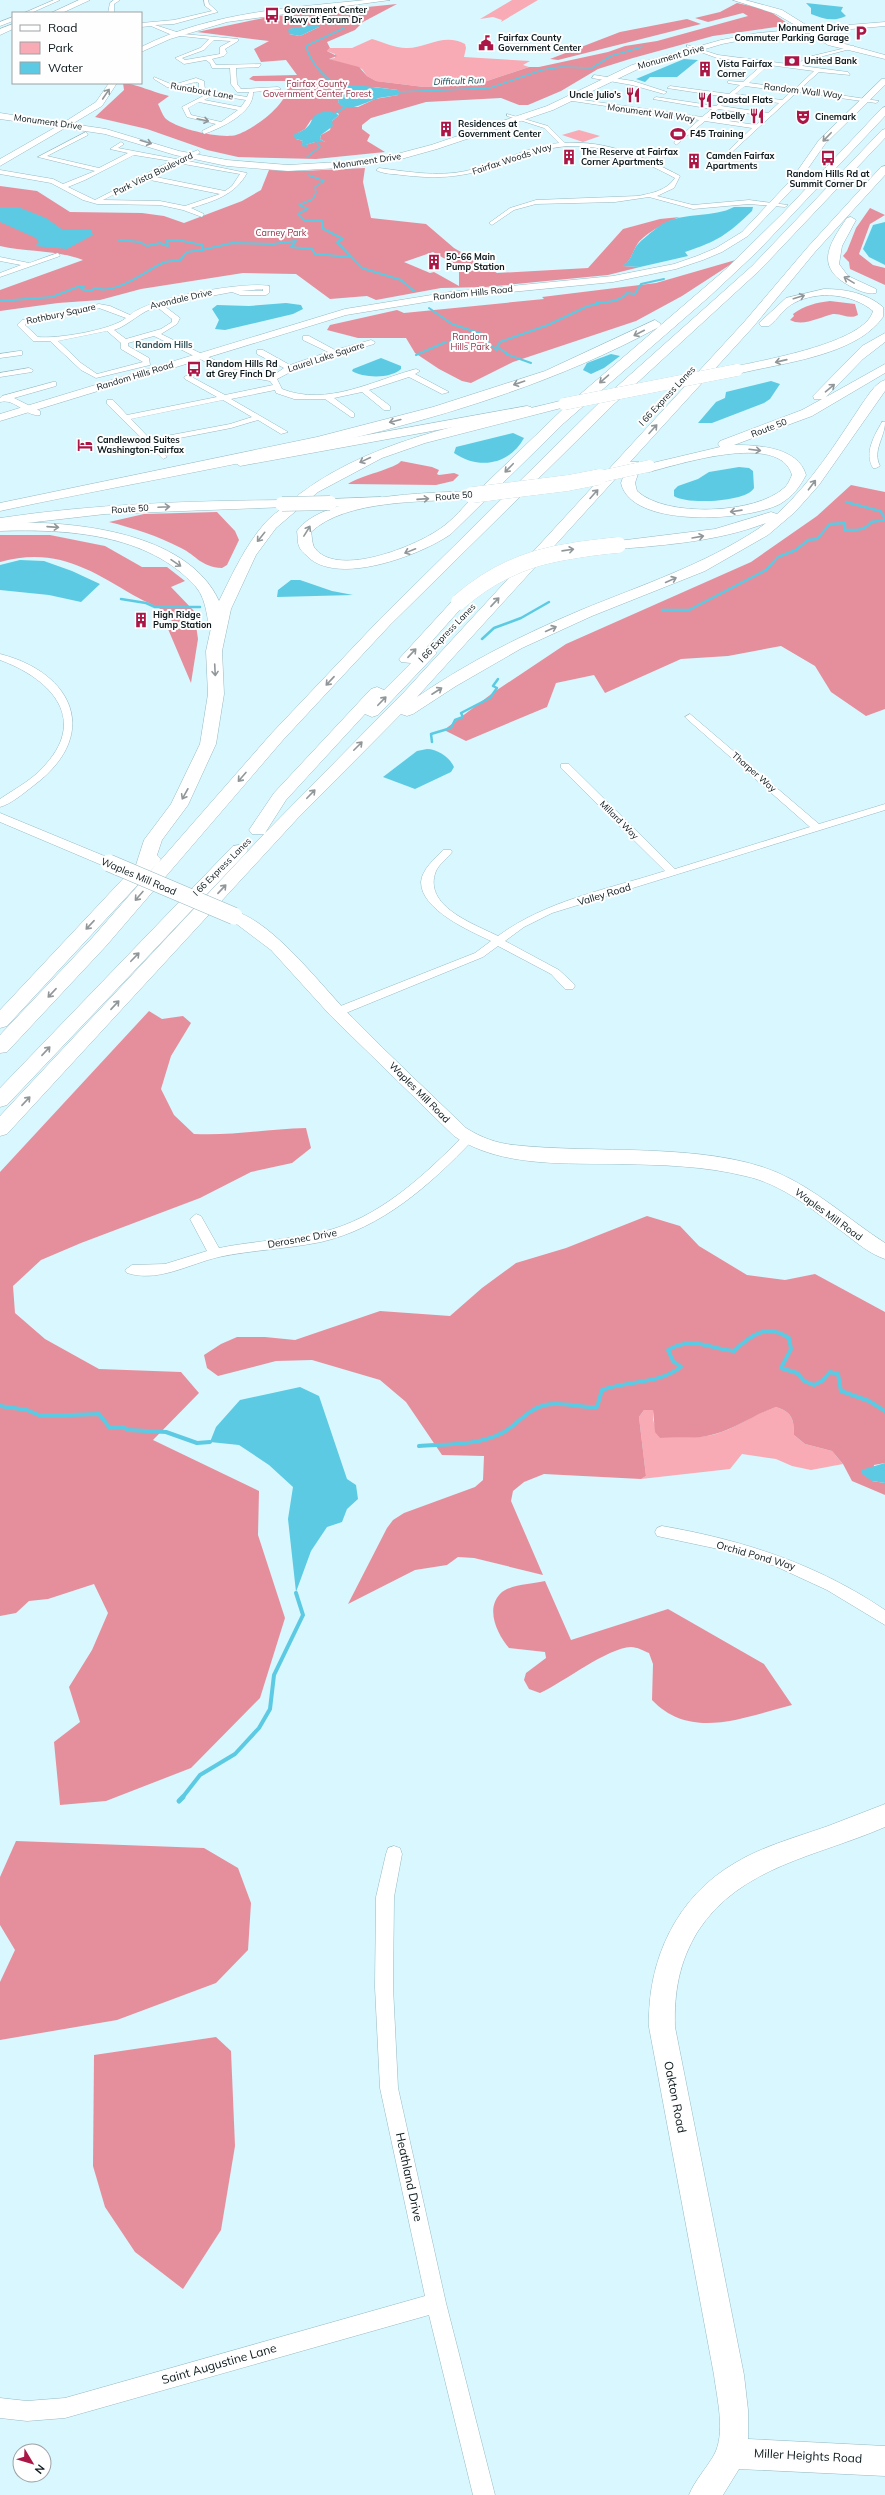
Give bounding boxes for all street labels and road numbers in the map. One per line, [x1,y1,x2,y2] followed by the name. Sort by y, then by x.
[636,42,705,71] street label: Monument Drive
[170,80,235,101] street label: Runabout Lane
[763,80,843,102] street label: Random Wall Way
[607,101,696,125] street label: Monument Wall Way
[13,111,83,132] street label: Monument Drive
[471,140,554,178] street label: Fairfax Woods Way
[111,150,194,198] street label: Park Vista Boulevard
[332,150,402,171] street label: Monument Drive
[433,283,513,302] street label: Random Hills Road
[149,286,213,311] street label: Avondale Drive
[25,301,97,327] street label: Rothbury Square
[286,339,366,374] street label: Laurel Lake Square
[95,359,175,392] street label: Random Hills Road
[636,364,697,428] street label: I 66 Express Lanes
[749,416,788,439] street label: Route 50
[435,488,473,503] street label: Route 50
[111,502,149,515] street label: Route 50
[416,601,478,664] street label: I 66 Express Lanes
[729,749,779,795] street label: Tharper Way
[597,798,641,842] street label: Millard Way
[190,835,253,898] street label: I 66 Express Lanes
[99,855,179,898] street label: Waples Mill Road
[576,880,632,909] street label: Valley Road
[386,1059,453,1126] street label: Waples Mill Road
[792,1185,865,1243] street label: Waples Mill Road
[266,1226,338,1251] street label: Derosnec Drive
[715,1538,797,1573] street label: Orchid Pond Way
[661,2060,690,2134] street label: Oakton Road
[393,2131,426,2223] street label: Heathland Drive
[160,2340,278,2387] street label: Saint Augustine Lane
[753,2445,863,2466] street label: Miller Heights Road

